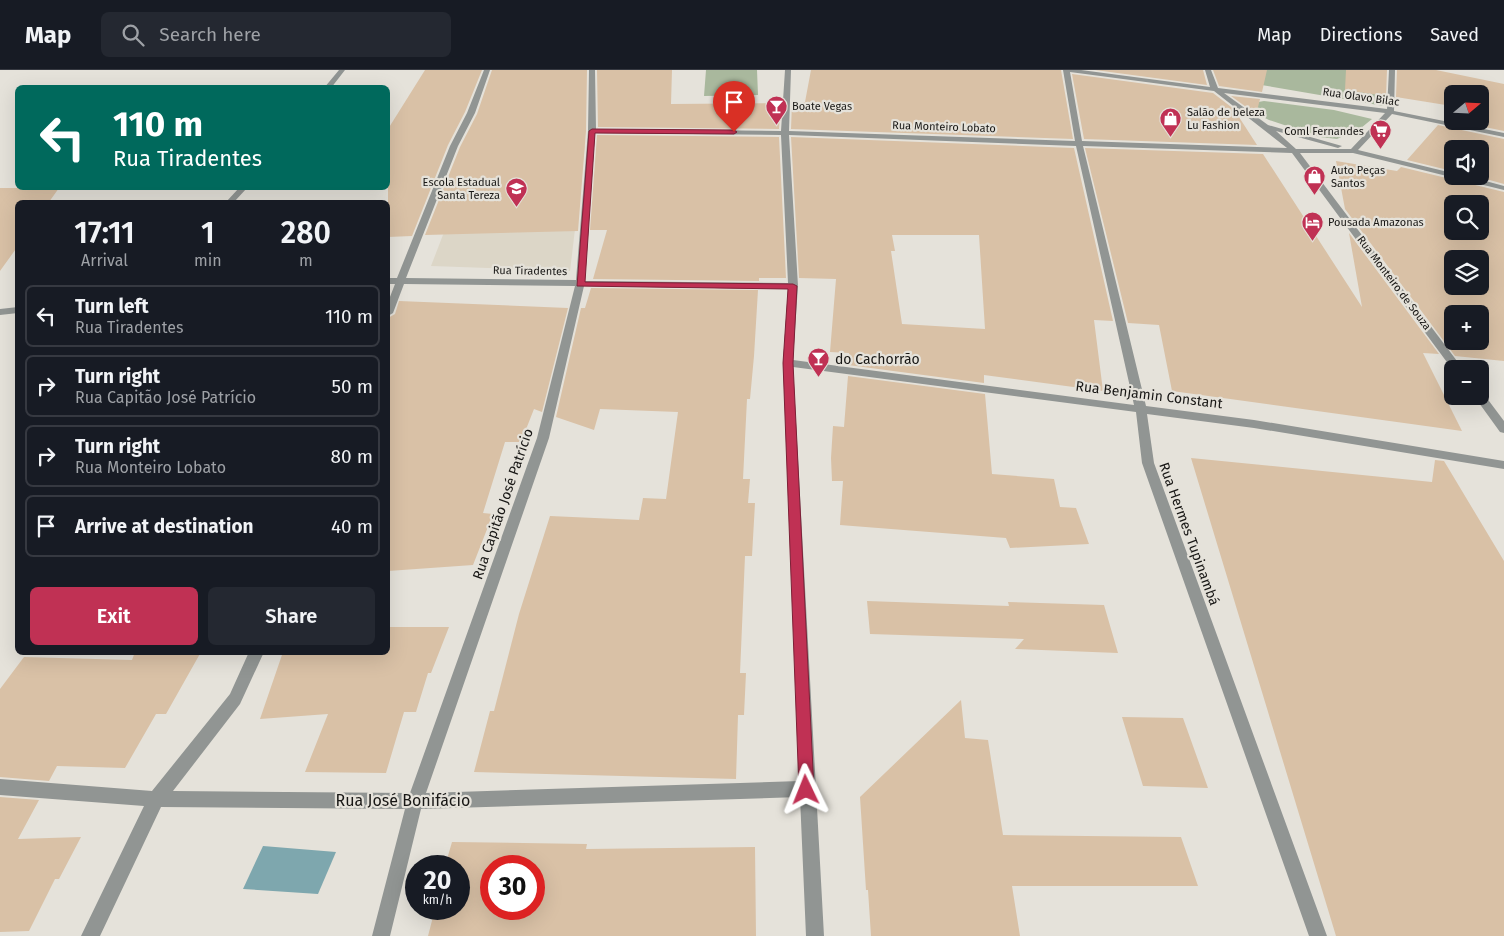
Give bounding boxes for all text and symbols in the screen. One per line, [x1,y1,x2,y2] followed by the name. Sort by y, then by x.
[101,12,451,57] search box
[25,21,71,49] text: Map
[119,21,147,49] icon: search
[159,23,261,46] text: Search here
[1257,24,1292,46] text: Map
[1320,24,1402,46] text: Directions
[1430,24,1479,46] text: Saved
[713,81,755,132] pin
[1322,85,1400,109] street label: Rua Olavo Bilac
[1444,85,1489,130] north arrow
[1444,85,1489,405] map controls
[720,88,748,116] icon: arrive
[764,94,788,125] bar icon: Boate Vegas
[792,100,852,113] place label: Boate Vegas
[113,103,203,145] text: 110 m
[30,105,95,170] icon: left
[1159,106,1183,137] shop icon: Salão de beleza Lu Fashion
[1187,106,1265,132] place label: Salão de beleza Lu Fashion
[892,119,996,135] street label: Rua Monteiro Lobato
[1368,119,1392,150] supermarket icon: Coml Fernandes
[1284,125,1364,138] place label: Coml Fernandes
[1444,140,1489,185] button: sound
[113,145,262,172] text: Rua Tiradentes
[1303,164,1327,195] shop icon: Auto Peças Santos
[1331,164,1385,190] place label: Auto Peças Santos
[423,176,500,202] place label: Escola Estadual Santa Tereza
[504,176,528,207] school or university icon: Escola Estadual Santa Tereza
[1444,195,1489,240] button: search
[1300,210,1324,241] hotel icon: Pousada Amazonas
[74,215,135,251] text: 17:11
[201,215,215,251] text: 1
[281,215,331,251] text: 280
[1328,216,1424,229] place label: Pousada Amazonas
[1354,233,1434,333] street label: Rua Monteiro de Souza
[1444,250,1489,295] button: layers
[81,251,128,270] text: Arrival
[194,251,222,270] text: min
[299,251,313,270] text: m
[493,264,567,278] street label: Rua Tiradentes
[75,295,149,318] text: Turn left
[32,302,60,330] icon: left
[325,305,373,328] text: 110 m
[1444,305,1489,350] button: +
[75,318,183,337] text: Rua Tiradentes
[807,347,831,378] bar icon: do Cachorrão
[835,351,920,368] place label: do Cachorrão
[1444,360,1489,405] button: −
[75,365,160,388] text: Turn right
[32,372,60,400] icon: right
[332,375,373,398] text: 50 m
[1075,378,1224,413] street label: Rua Benjamin Constant
[75,388,256,407] text: Rua Capitão José Patrício
[469,426,537,582] street label: Rua Capitão José Patrício
[75,435,160,458] text: Turn right
[32,442,60,470] icon: right
[331,445,373,468] text: 80 m
[75,458,226,477] text: Rua Monteiro Lobato
[1155,460,1223,608] street label: Rua Hermes Tupinambá
[32,512,60,540] icon: arrive
[75,515,254,538] text: Arrive at destination
[331,515,373,538] text: 40 m
[30,587,198,645] button: Exit
[208,587,375,645] button: Share
[779,763,831,815] position arrow
[336,791,470,810] street label: Rua José Bonifácio
[480,855,545,920] speed limit sign: 30
[424,866,451,896] text: 20
[423,893,452,907] text: km/h

